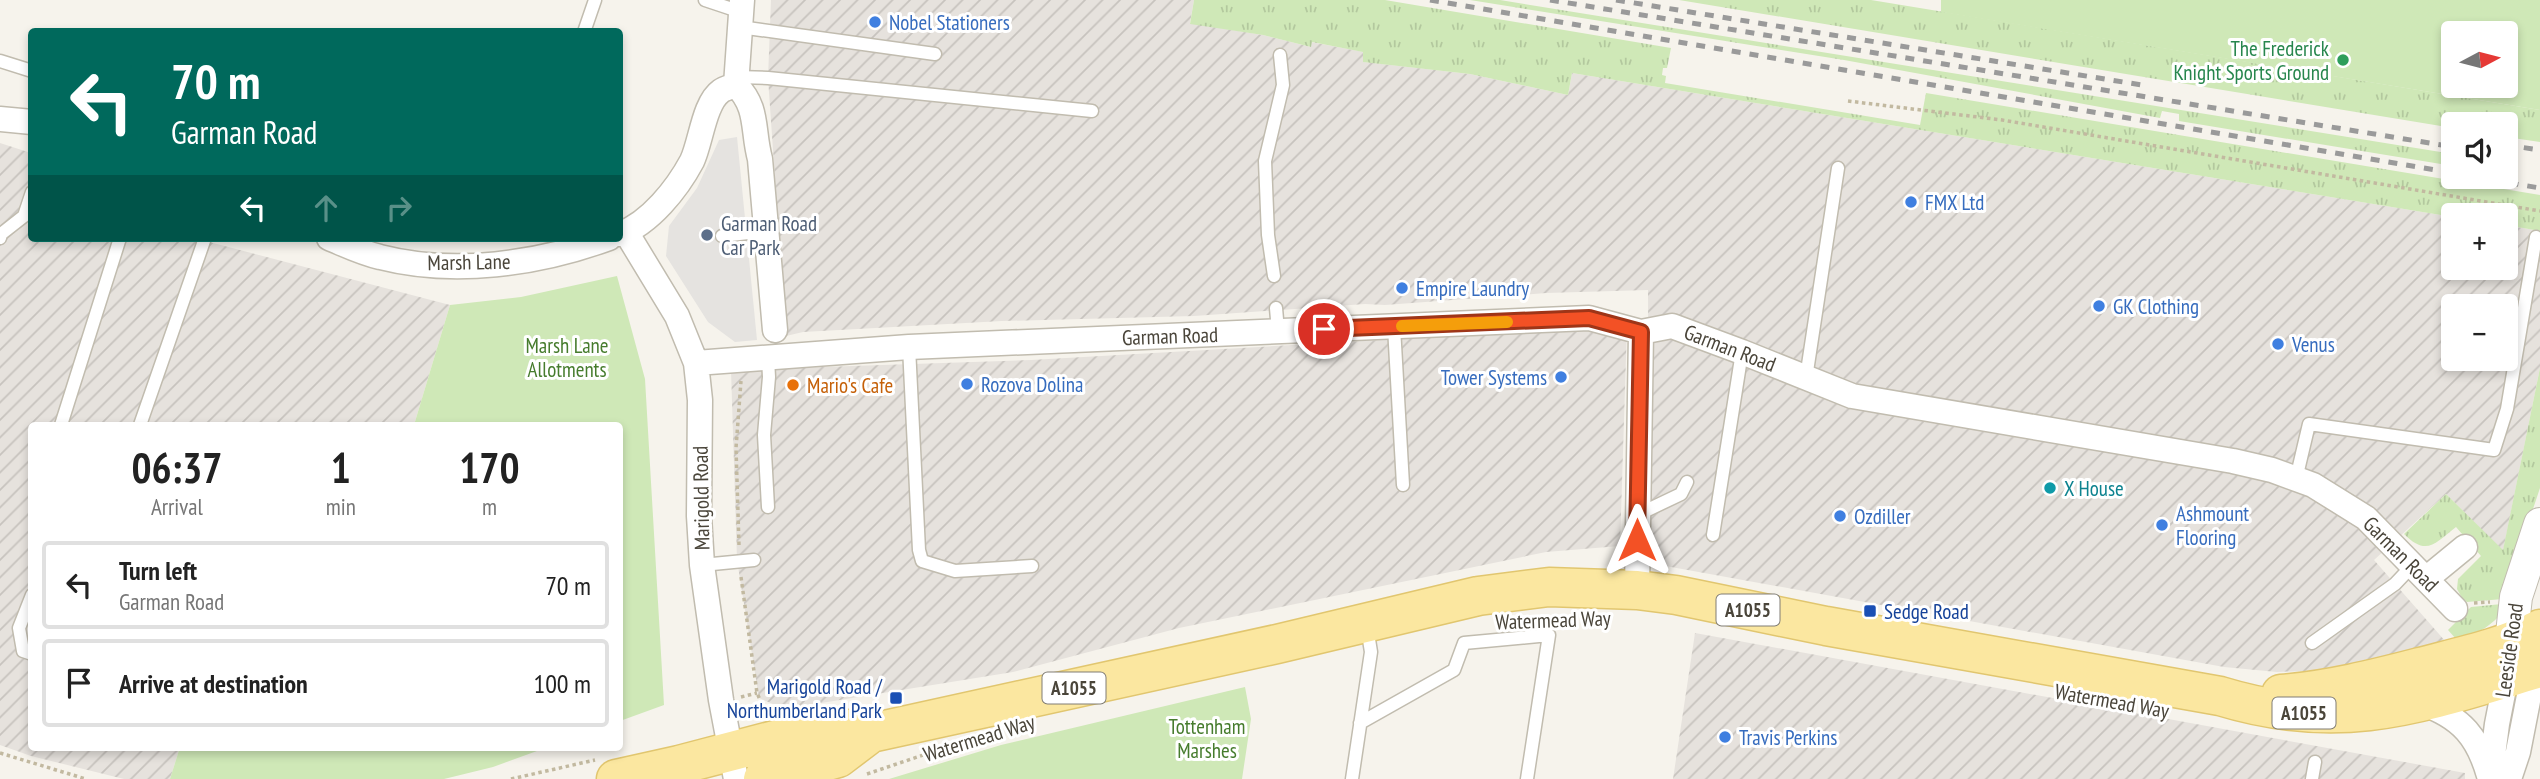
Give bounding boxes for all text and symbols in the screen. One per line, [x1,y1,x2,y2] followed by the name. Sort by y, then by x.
[889,9,1010,36] place label: Nobel Stationers
[867,14,883,30] marker: Nobel Stationers
[2441,21,2518,98] north arrow
[2441,21,2518,371] map controls
[2173,35,2329,86] place label: The Frederick Knight Sports Ground
[171,49,260,113] text: 70 m
[2335,52,2351,68] marker: The Frederick Knight Sports Ground
[56,56,147,147] icon: left
[171,111,317,153] text: Garman Road
[2441,112,2518,189] button: sound
[234,189,272,227] icon: left
[307,189,345,227] icon: ahead
[380,189,418,227] icon: right
[1925,189,1984,216] place label: FMX Ltd
[1903,194,1919,210] marker: FMX Ltd
[2441,203,2518,280] button: +
[721,210,817,261] place label: Garman Road Car Park
[699,227,715,243] marker: Garman Road Car Park
[427,248,511,276] street label: Marsh Lane
[1416,275,1529,302] place label: Empire Laundry
[1394,280,1410,296] marker: Empire Laundry
[2113,293,2199,320] place label: GK Clothing
[2441,294,2518,371] button: −
[2091,298,2107,314] marker: GK Clothing
[1294,299,1354,359] pin
[1305,310,1343,348] icon: arrive
[1680,318,1780,378] street label: Garman Road
[1122,321,1218,351] street label: Garman Road
[2291,331,2335,358] place label: Venus
[525,332,609,383] park label: Marsh Lane Allotments
[2270,336,2286,352] marker: Venus
[1441,364,1547,391] place label: Tower Systems
[1553,369,1569,385] marker: Tower Systems
[981,371,1083,398] place label: Rozova Dolina
[807,372,893,399] place label: Mario's Cafe
[959,376,975,392] marker: Rozova Dolina
[785,377,801,393] marker: Mario's Cafe
[131,440,222,495] text: 06:37
[331,440,351,495] text: 1
[459,440,520,495] text: 170
[687,446,715,550] street label: Marigold Road
[2064,475,2124,502] place label: X House
[2042,480,2058,496] marker: X House
[151,492,203,521] text: Arrival
[326,492,356,521] text: min
[482,492,497,521] text: m
[2176,500,2249,551] place label: Ashmount Flooring
[1600,503,1674,577] position arrow
[1854,503,1911,530] place label: Ozdiller
[1832,508,1848,524] marker: Ozdiller
[2357,510,2445,598] street label: Garman Road
[2154,517,2170,533] marker: Ashmount Flooring
[119,554,197,587] text: Turn left
[60,566,98,604] icon: left
[545,569,591,602] text: 70 m
[119,587,224,616] text: Garman Road
[1716,594,1780,625] road number: A1055
[1884,598,1969,625] place label: Sedge Road
[2489,601,2529,699] street label: Leeside Road
[1862,603,1878,619] marker: Sedge Road
[1495,604,1611,636] street label: Watermead Way
[60,664,98,702] icon: arrive
[119,667,308,700] text: Arrive at destination
[533,667,591,700] text: 100 m
[727,673,883,724] place label: Marigold Road / Northumberland Park
[1042,673,1106,704] road number: A1055
[2053,678,2171,724] street label: Watermead Way
[888,690,904,706] marker: Marigold Road / Northumberland Park
[2272,698,2336,728] road number: A1055
[920,708,1038,768] street label: Watermead Way
[1169,713,1245,764] park label: Tottenham Marshes
[1739,724,1837,751] place label: Travis Perkins
[1717,729,1733,745] marker: Travis Perkins

